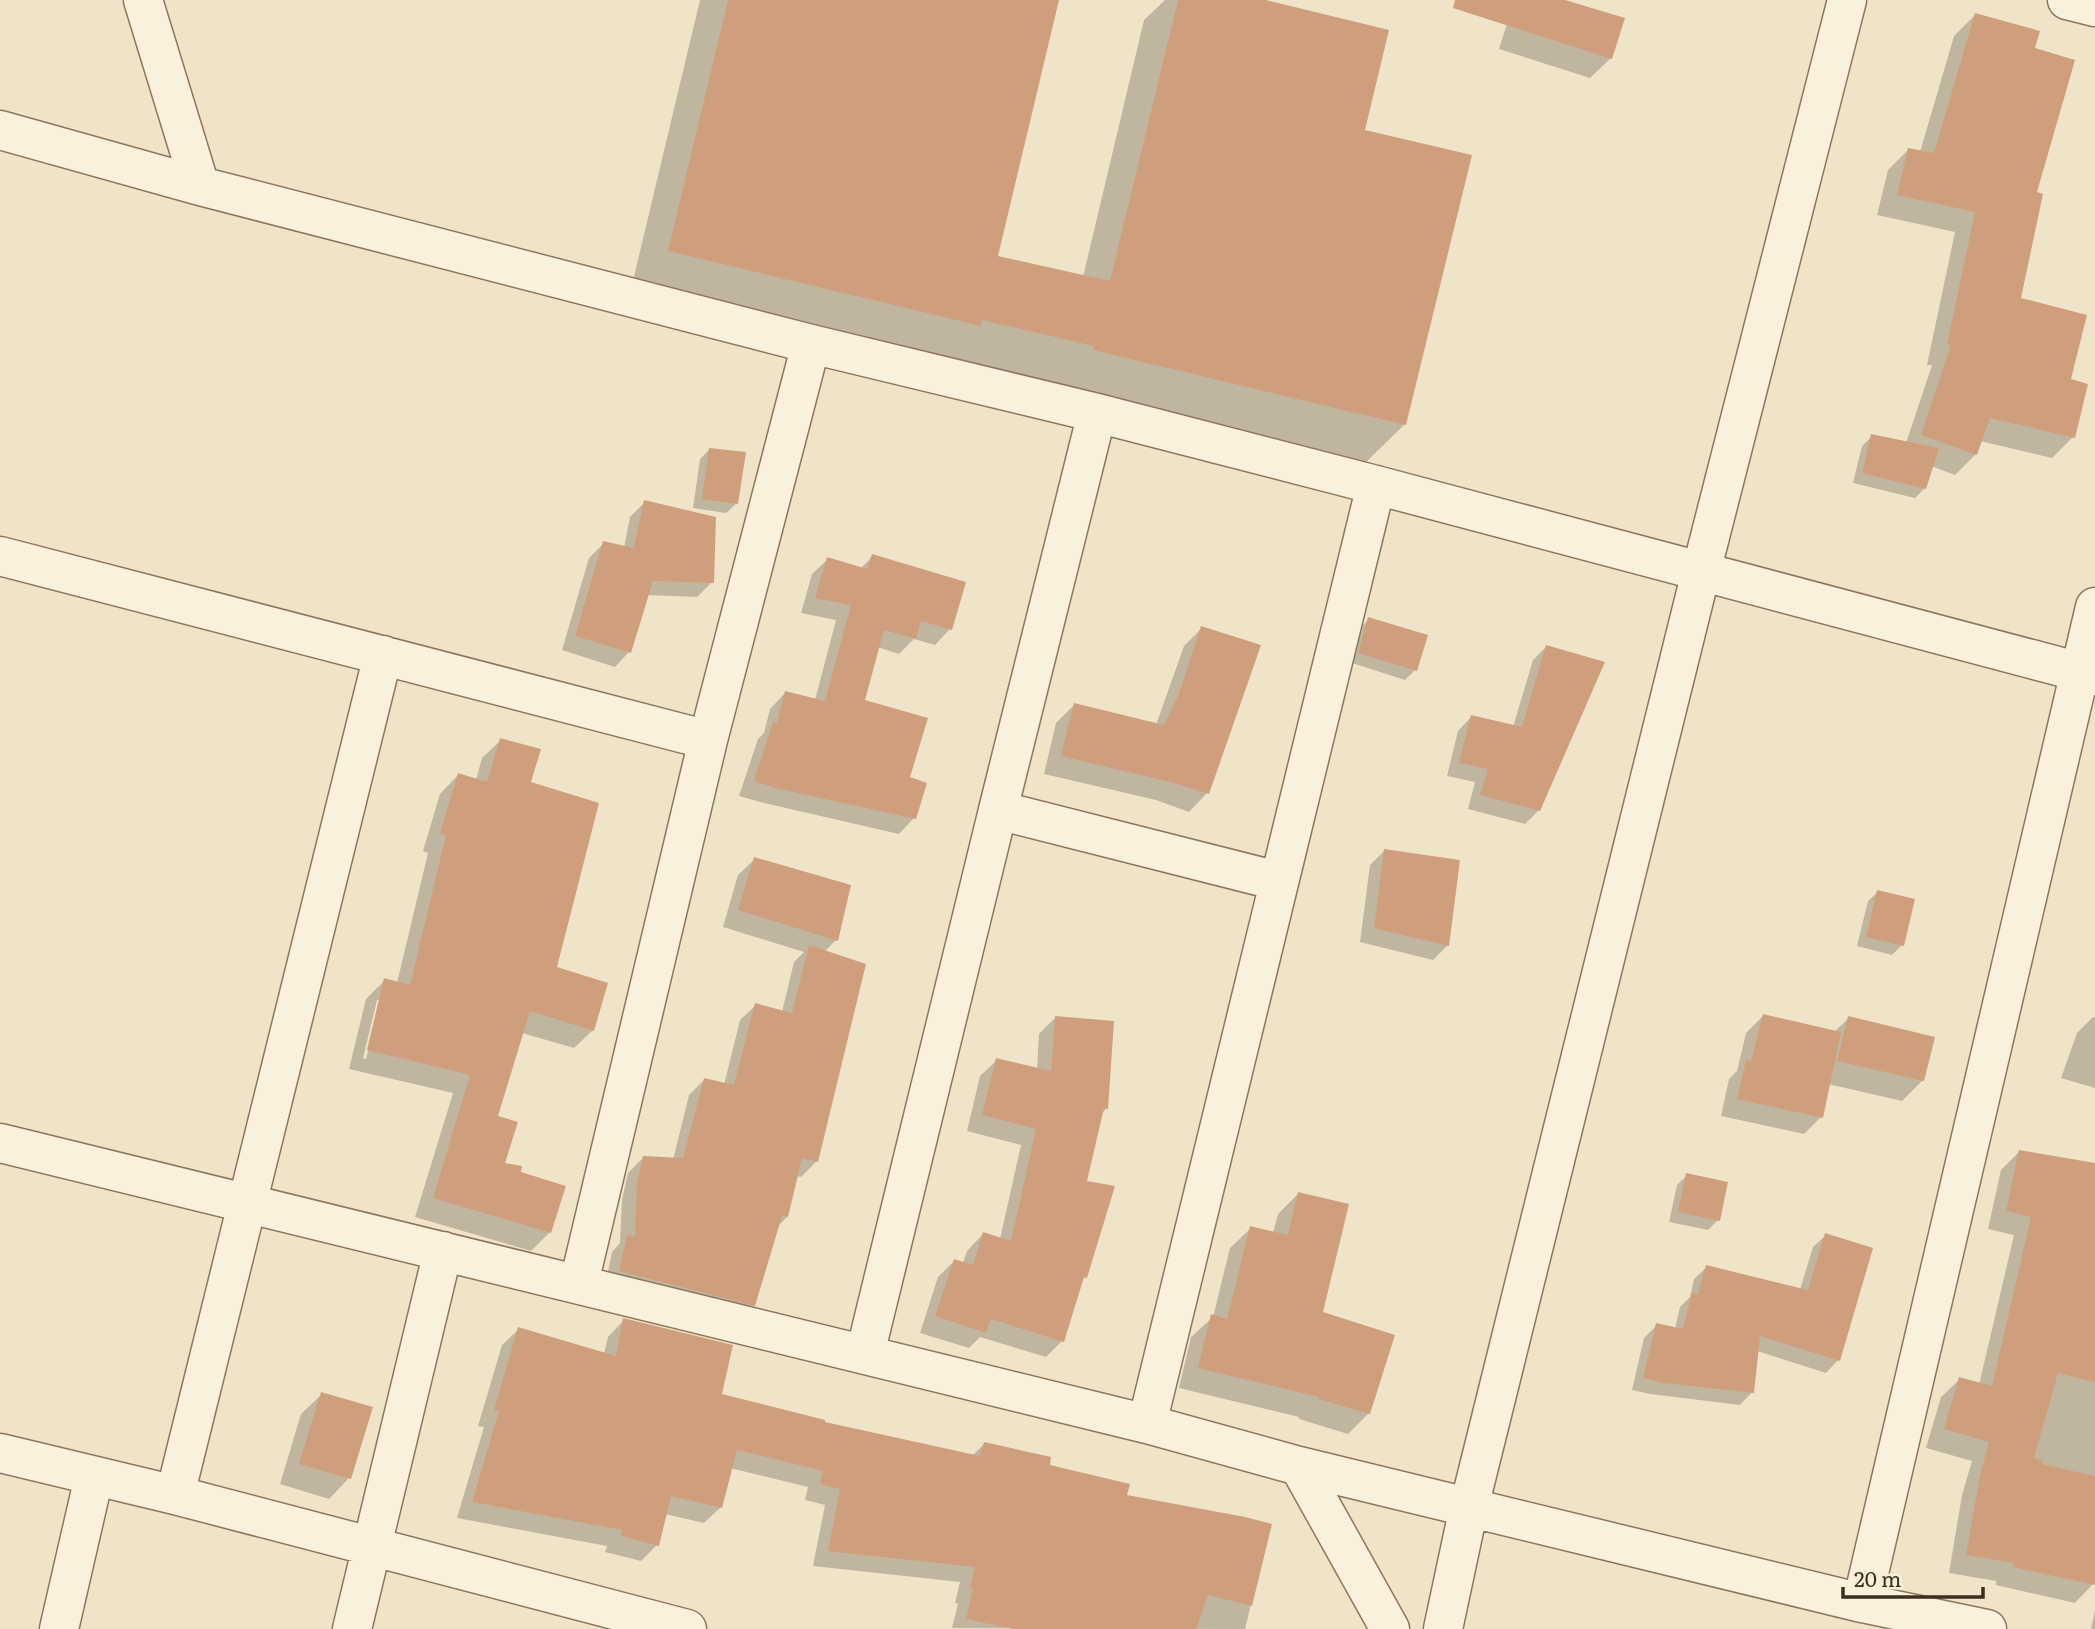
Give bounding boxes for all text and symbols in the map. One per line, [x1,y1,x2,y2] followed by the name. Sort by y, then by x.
[1843,1556,1983,1600] scale bar
[1854,1562,1901,1593] text: 20 m

